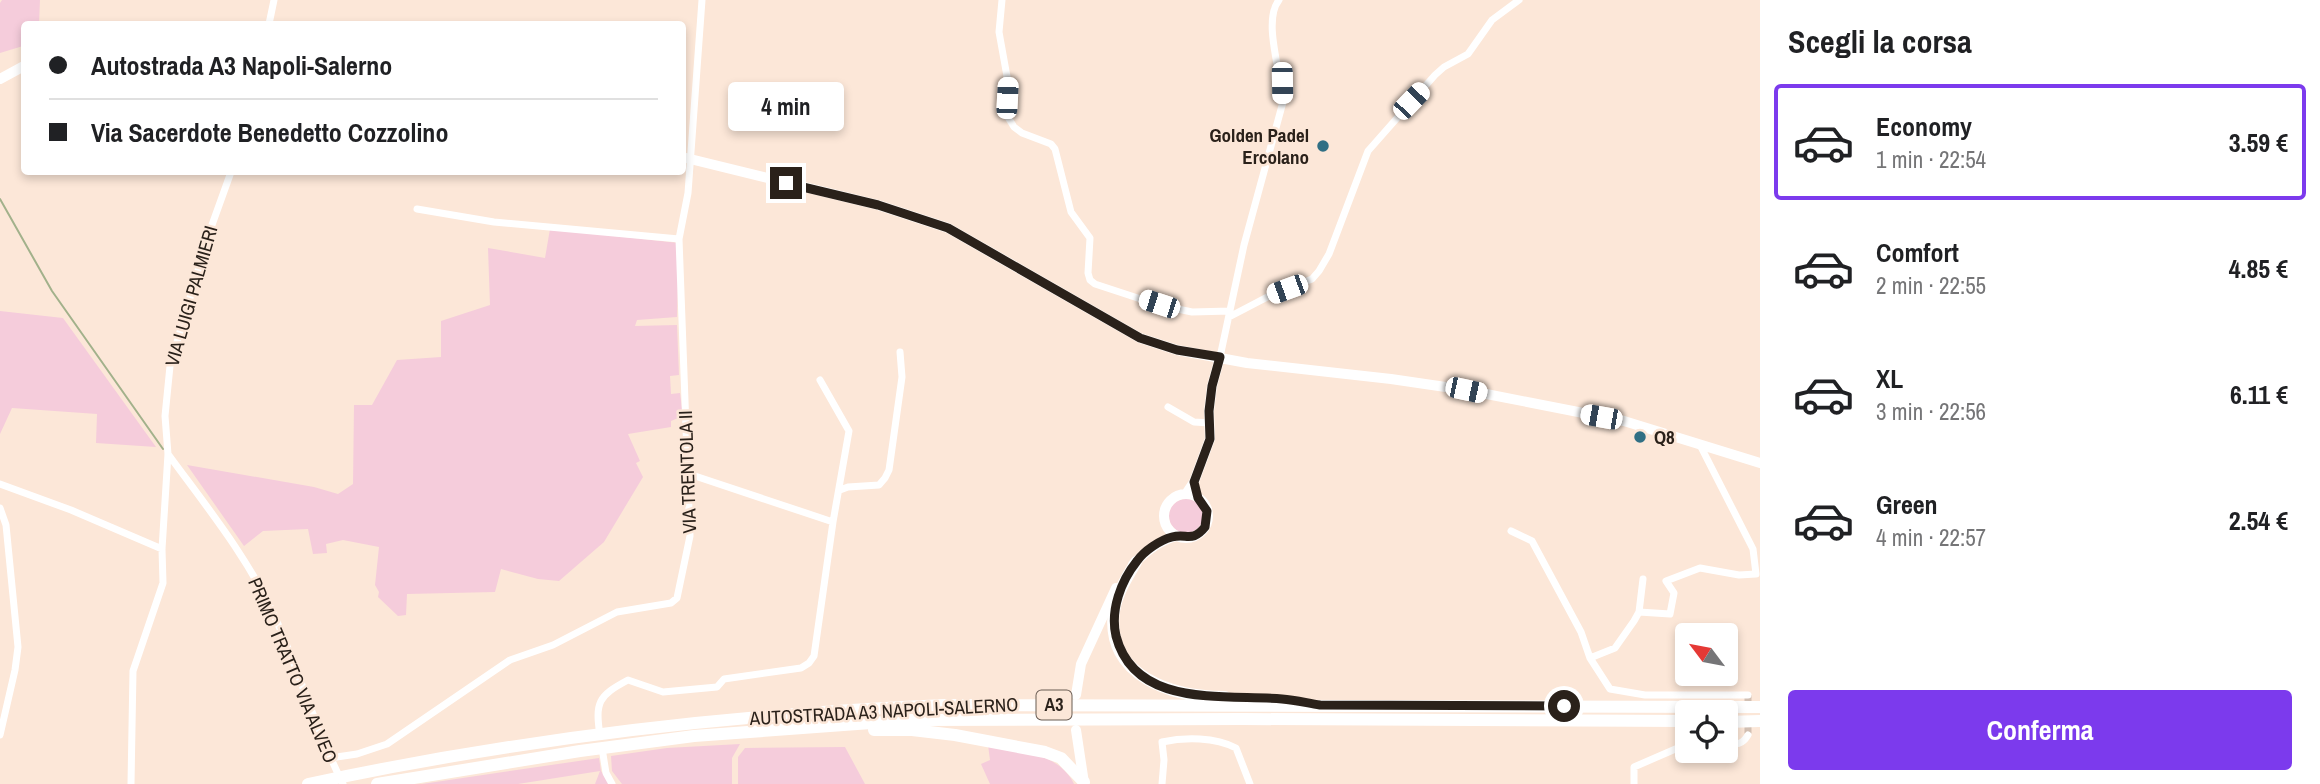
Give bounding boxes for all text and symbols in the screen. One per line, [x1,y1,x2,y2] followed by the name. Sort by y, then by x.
[1788,20,1972,63] text: Scegli la corsa
[91,48,392,83] text: Autostrada A3 Napoli-Salerno
[1272,62,1293,104] car
[996,76,1019,120] car
[1389,79,1434,123] car
[728,82,844,130] callout: 4 min
[761,91,811,122] text: 4 min
[1876,109,1972,144] text: Economy
[1792,111,1855,174] icon: car
[91,115,448,150] text: Via Sacerdote Benedetto Cozzolino
[1209,122,1309,170] place label: Golden Padel Ercolano
[2229,125,2288,160] text: 3.59 €
[1315,138,1331,154] marker: Golden Padel Ercolano
[1876,144,1986,175] text: 1 min · 22:54
[770,167,802,199] route end
[158,223,224,369] street label: VIA LUIGI PALMIERI
[1876,235,1959,270] text: Comfort
[1792,237,1855,300] icon: car
[2229,251,2288,286] text: 4.85 €
[1876,270,1986,301] text: 2 min · 22:55
[1264,272,1311,306] car
[1136,288,1183,320] car
[1876,361,1903,396] text: XL
[1792,363,1855,426] icon: car
[1444,375,1489,405] car
[2230,377,2288,412] text: 6.11 €
[1876,396,1986,427] text: 3 min · 22:56
[1579,403,1624,431] car
[672,410,702,534] street label: VIA TRENTOLA II
[1654,424,1675,450] place label: Q8
[1632,429,1648,445] marker: Q8
[1876,487,1938,522] text: Green
[1792,489,1855,552] icon: car
[2229,503,2288,538] text: 2.54 €
[1876,522,1986,553] text: 4 min · 22:57
[242,573,344,767] street label: PRIMO TRATTO VIA ALVEO
[1675,623,1738,686] north arrow
[1675,623,1738,763] map controls
[1036,690,1072,720] road number: A3
[1548,690,1580,722] route start
[1788,690,2292,770] button: Conferma
[748,691,1019,731] street label: AUTOSTRADA A3 NAPOLI-SALERNO
[1675,700,1738,763] button: locate

